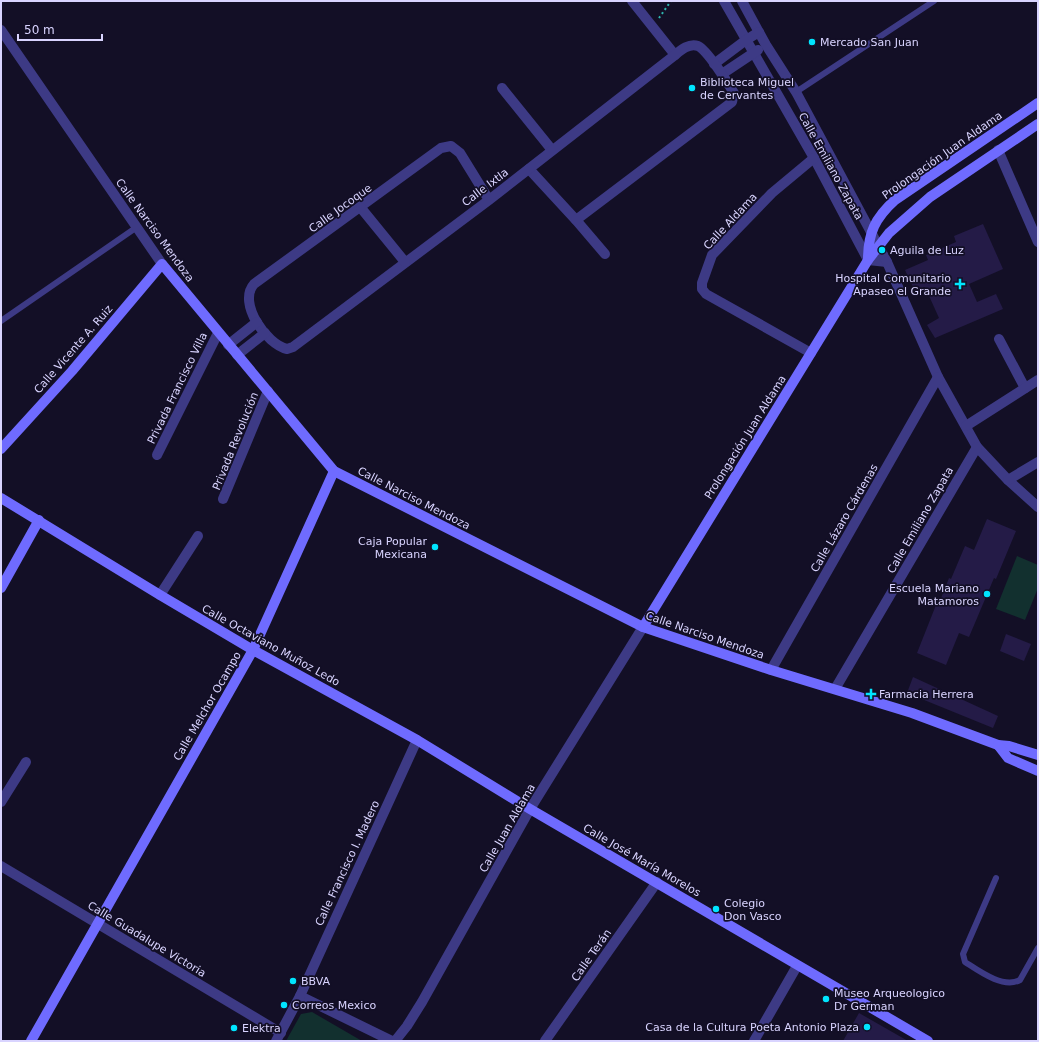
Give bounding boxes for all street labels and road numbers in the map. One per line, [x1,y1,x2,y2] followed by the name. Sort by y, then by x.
[880,109,1005,202] street label: Prolongación Juan Aldama
[796,110,865,222] street label: Calle Emiliano Zapata
[460,166,511,209] street label: Calle Ixtla
[113,176,196,285] street label: Calle Narciso Mendoza
[306,181,374,235] street label: Calle Jocoque
[701,190,760,252] street label: Calle Aldama
[31,302,115,396] street label: Calle Vicente A. Ruiz
[145,330,210,446] street label: Privada Francisco Villa
[702,373,789,502] street label: Prolongación Juan Aldama
[210,390,261,492] street label: Privada Revolución
[808,462,881,575] street label: Calle Lázaro Cárdenas
[355,464,472,533] street label: Calle Narciso Mendoza
[885,465,956,576] street label: Calle Emiliano Zapata
[199,602,342,689] street label: Calle Octaviano Muñoz Ledo
[644,609,766,662] street label: Calle Narciso Mendoza
[171,649,244,763] street label: Calle Melchor Ocampo
[477,782,538,875] street label: Calle Juan Aldama
[313,798,382,928] street label: Calle Francisco I. Madero
[581,821,703,900] street label: Calle José María Morelos
[85,899,208,980] street label: Calle Guadalupe Victoria
[569,927,614,984] street label: Calle Terán

